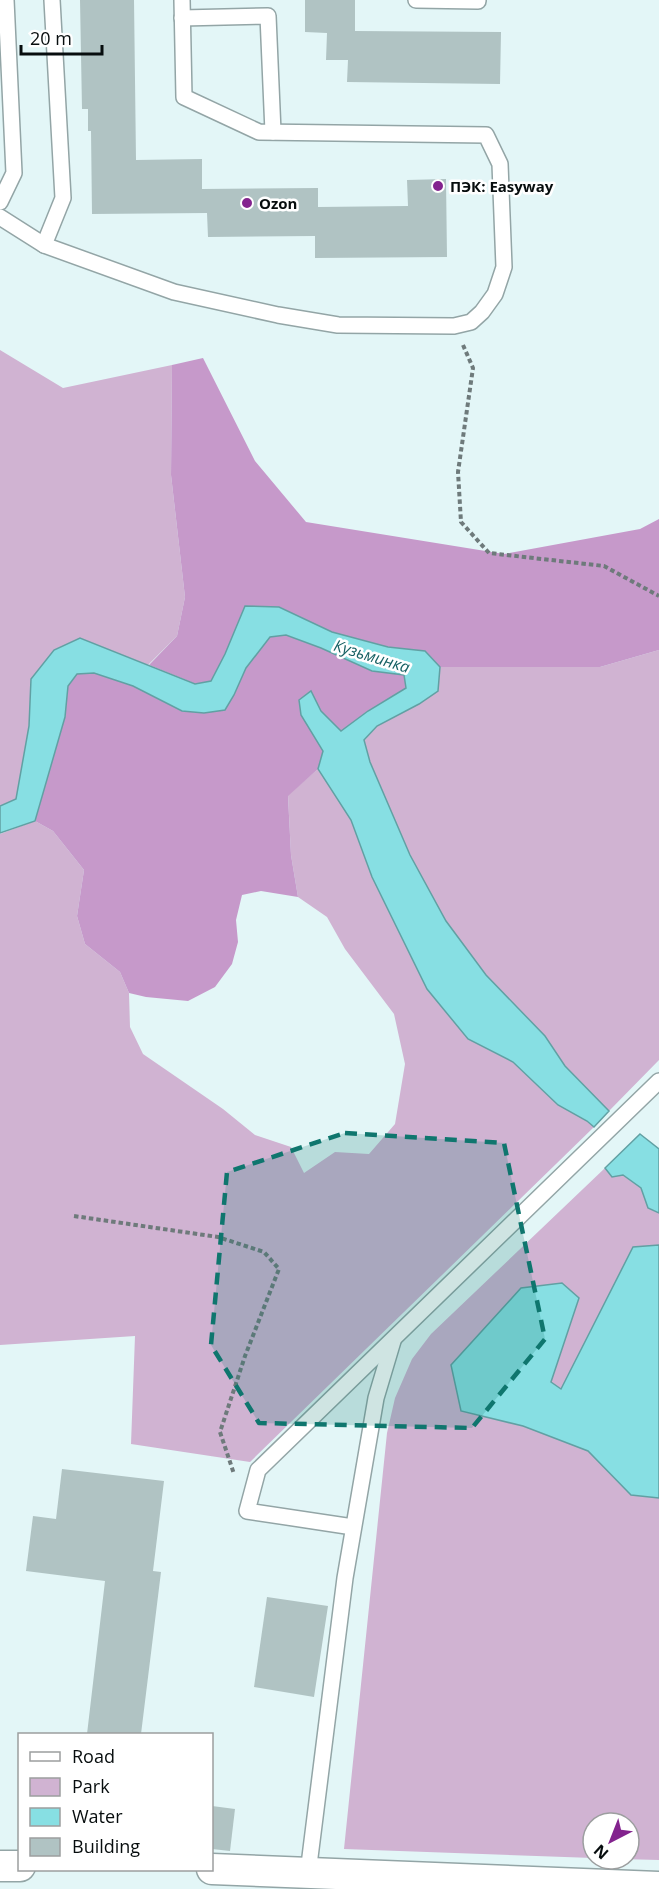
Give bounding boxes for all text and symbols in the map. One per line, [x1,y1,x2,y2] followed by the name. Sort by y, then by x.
[21,18,102,56] scale bar
[30,26,72,50] text: 20 m
[450,176,554,196] place label: ПЭК: Easyway
[431,179,445,193] marker: ПЭК: Easyway
[259,193,297,213] place label: Ozon
[240,196,254,210] marker: Ozon
[331,634,413,678] water label: Кузьминка
[18,1733,213,1871] legend
[72,1744,115,1768] text: Road
[72,1774,110,1798] text: Park
[72,1804,123,1828] text: Water
[581,1811,641,1871] north arrow
[72,1834,140,1858] text: Building
[589,1840,613,1865] text: N

